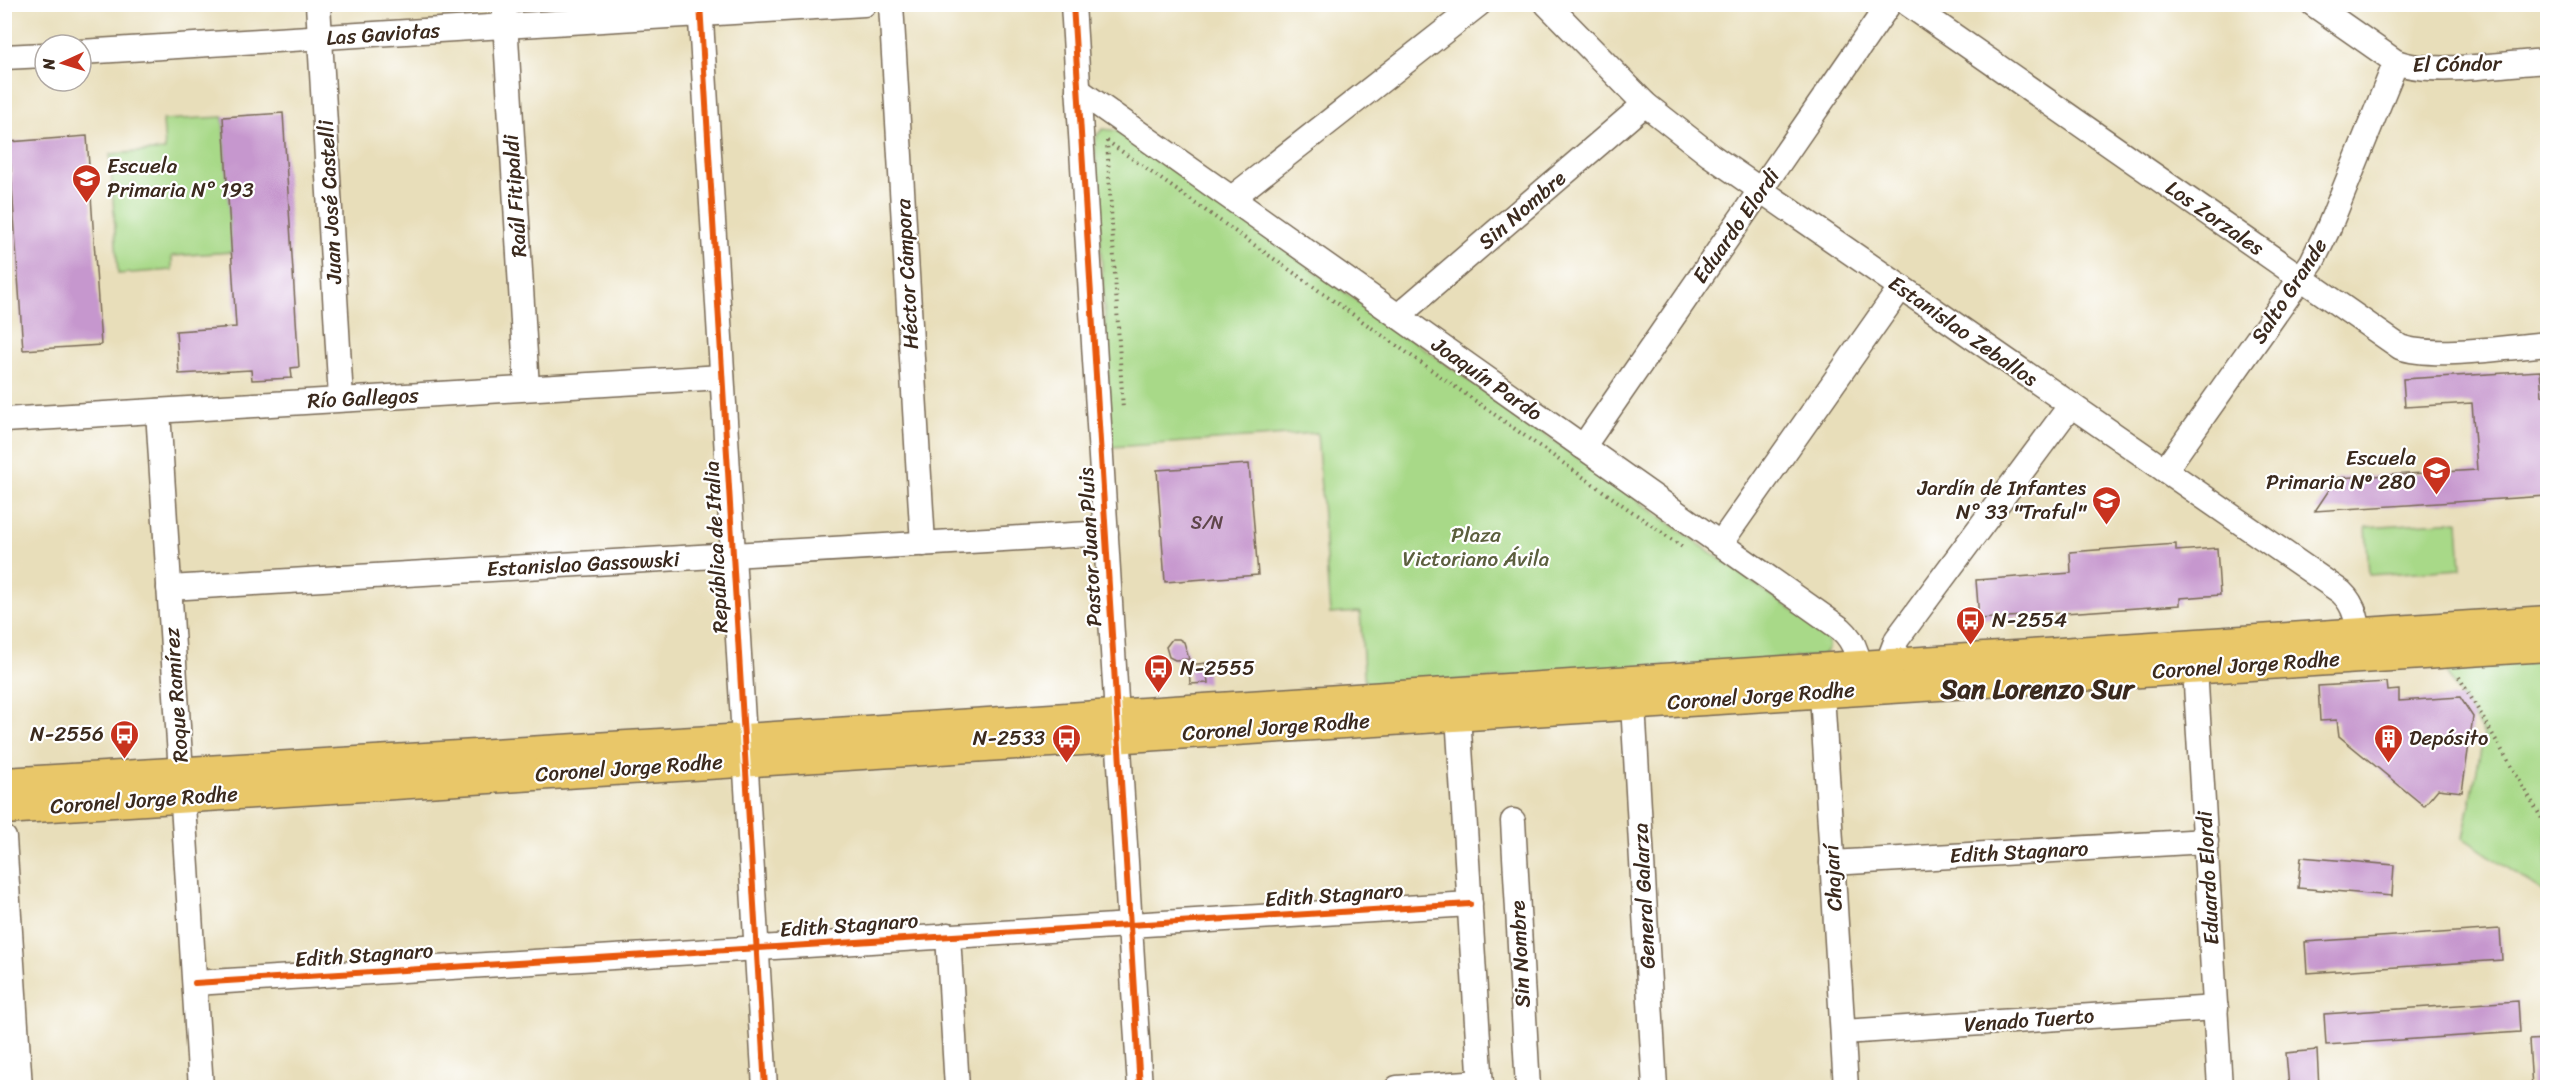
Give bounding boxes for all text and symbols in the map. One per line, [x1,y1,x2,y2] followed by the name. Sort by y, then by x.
[325,11,441,57] street label: Las Gaviotas
[33,33,93,93] north arrow
[2412,44,2503,84] street label: El Cóndor
[34,57,63,72] text: N
[307,118,353,286] street label: Juan José Castelli
[492,132,538,259] street label: Raúl Fitipaldi
[107,147,254,209] place label: Escuela Primaria N° 193
[1682,159,1791,292] street label: Eduardo Elordi
[1469,160,1575,260] street label: Sin Nombre
[70,162,102,204] school or university icon: Escuela Primaria N° 193
[2157,170,2273,266] street label: Los Zorzales
[884,197,930,350] street label: Héctor Cámpora
[2240,230,2338,352] street label: Salto Grande
[1880,265,2046,397] street label: Estanislao Zeballos
[1423,326,1551,432] street label: Joaquín Pardo
[306,376,420,420] street label: Río Gallegos
[2266,439,2416,501] place label: Escuela Primaria Nº 280
[2421,454,2453,496] school or university icon: Escuela Primaria Nº 280
[692,460,739,634] street label: República de Italia
[1067,466,1113,628] street label: Pastor Juan Pluis
[1916,469,2087,531] place label: Jardín de Infantes N° 33 "Traful"
[2091,484,2123,526] school or university icon: Jardín de Infantes N° 33 "Traful"
[1191,507,1224,539] house number: S/N
[1403,516,1550,578] park label: Plaza Victoriano Ávila
[486,540,682,588] street label: Estanislao Gassowski
[1992,601,2067,639] place label: N-2554
[1955,604,1987,646] bus stop icon: N-2554
[152,625,200,764] street label: Roque Ramírez
[2151,639,2341,691] street label: Coronel Jorge Rodhe
[1180,649,1255,687] place label: N-2555
[1143,652,1175,694] bus stop icon: N-2555
[1939,665,2135,713] district label: San Lorenzo Sur
[1666,670,1856,722] street label: Coronel Jorge Rodhe
[1181,701,1371,753] street label: Coronel Jorge Rodhe
[30,715,104,753] place label: N-2556
[109,718,141,760] bus stop icon: N-2556
[973,719,1045,757] place label: N-2533
[2409,719,2488,757] place label: Depósito
[1050,722,1082,764] bus stop icon: N-2533
[2372,722,2404,764] building icon: Depósito
[534,742,724,794] street label: Coronel Jorge Rodhe
[49,774,239,826] street label: Coronel Jorge Rodhe
[2185,809,2230,946] street label: Eduardo Elordi
[1621,822,1667,970] street label: General Galarza
[1949,829,2090,875] street label: Edith Stagnaro
[1812,842,1854,912] street label: Chajarí
[1263,871,1405,919] street label: Edith Stagnaro
[1498,899,1542,1009] street label: Sin Nombre
[778,901,920,949] street label: Edith Stagnaro
[293,931,435,979] street label: Edith Stagnaro
[1963,996,2095,1044] street label: Venado Tuerto

